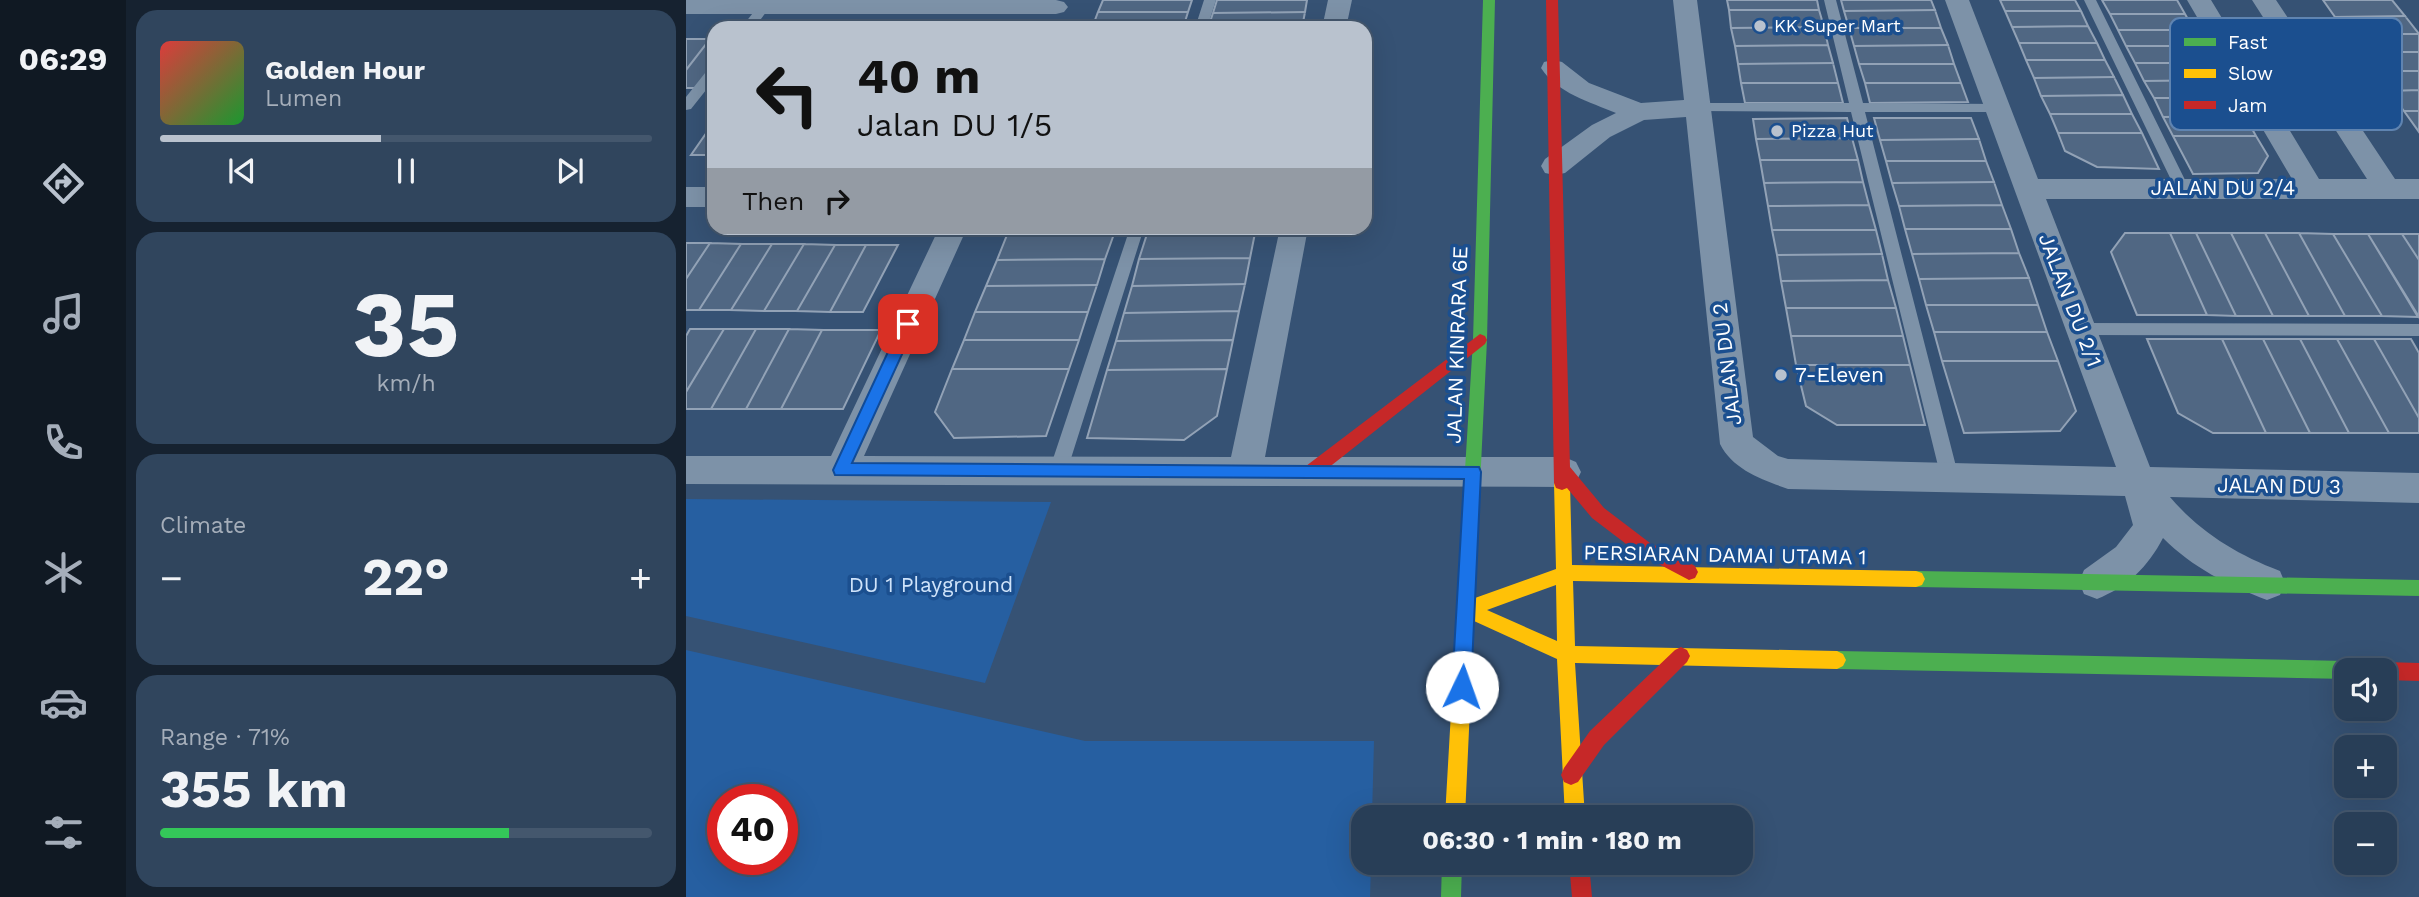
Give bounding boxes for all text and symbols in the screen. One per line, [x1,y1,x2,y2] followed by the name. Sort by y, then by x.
[1774,15,1901,36] place label: KK Super Mart
[1752,18,1768,34] marker: KK Super Mart
[2170,18,2402,130] legend
[2228,31,2267,54] text: Fast
[19,40,107,78] text: 06:29
[857,47,980,105] text: 40 m
[742,49,833,140] icon: left
[265,55,425,85] text: Golden Hour
[2228,62,2273,85] text: Slow
[265,85,342,112] text: Lumen
[2228,94,2267,117] text: Jam
[857,106,1052,144] text: Jalan DU 1/5
[1791,120,1874,141] place label: Pizza Hut
[1769,123,1785,139] marker: Pizza Hut
[223,152,261,190] icon: previous
[387,152,425,190] icon: pause
[551,152,589,190] icon: next
[39,159,88,208] icon: directions
[2151,175,2295,200] street label: JALAN DU 2/4
[818,182,856,220] icon: right
[742,186,804,216] text: Then
[2034,230,2107,370] street label: JALAN DU 2/1
[1441,246,1472,444] street label: JALAN KINRARA 6E
[352,271,460,378] text: 35
[39,289,88,338] icon: music
[878,294,938,354] pin
[1707,301,1746,427] street label: JALAN DU 2
[889,305,927,343] icon: arrive
[1795,362,1884,387] place label: 7-Eleven
[1773,367,1789,383] marker: 7-Eleven
[376,370,436,397] text: km/h
[39,418,88,467] icon: phone
[2217,472,2341,499] street label: JALAN DU 3
[160,512,246,539] text: Climate
[1583,540,1867,569] street label: PERSIARAN DAMAI UTAMA 1
[362,547,450,608] text: 22°
[39,548,88,597] icon: climate
[160,556,183,600] text: −
[629,556,652,600] text: +
[849,572,1013,597] park label: DU 1 Playground
[1425,650,1499,724] position arrow
[2334,658,2397,875] map controls
[2334,658,2397,721] button: sound
[39,678,88,727] icon: car
[160,724,290,751] text: Range · 71%
[2334,735,2397,798] button: +
[160,759,348,820] text: 355 km
[707,784,798,875] speed limit sign: 40
[39,808,88,857] icon: filters
[2334,812,2397,875] button: −
[1422,825,1682,855] text: 06:30 · 1 min · 180 m

